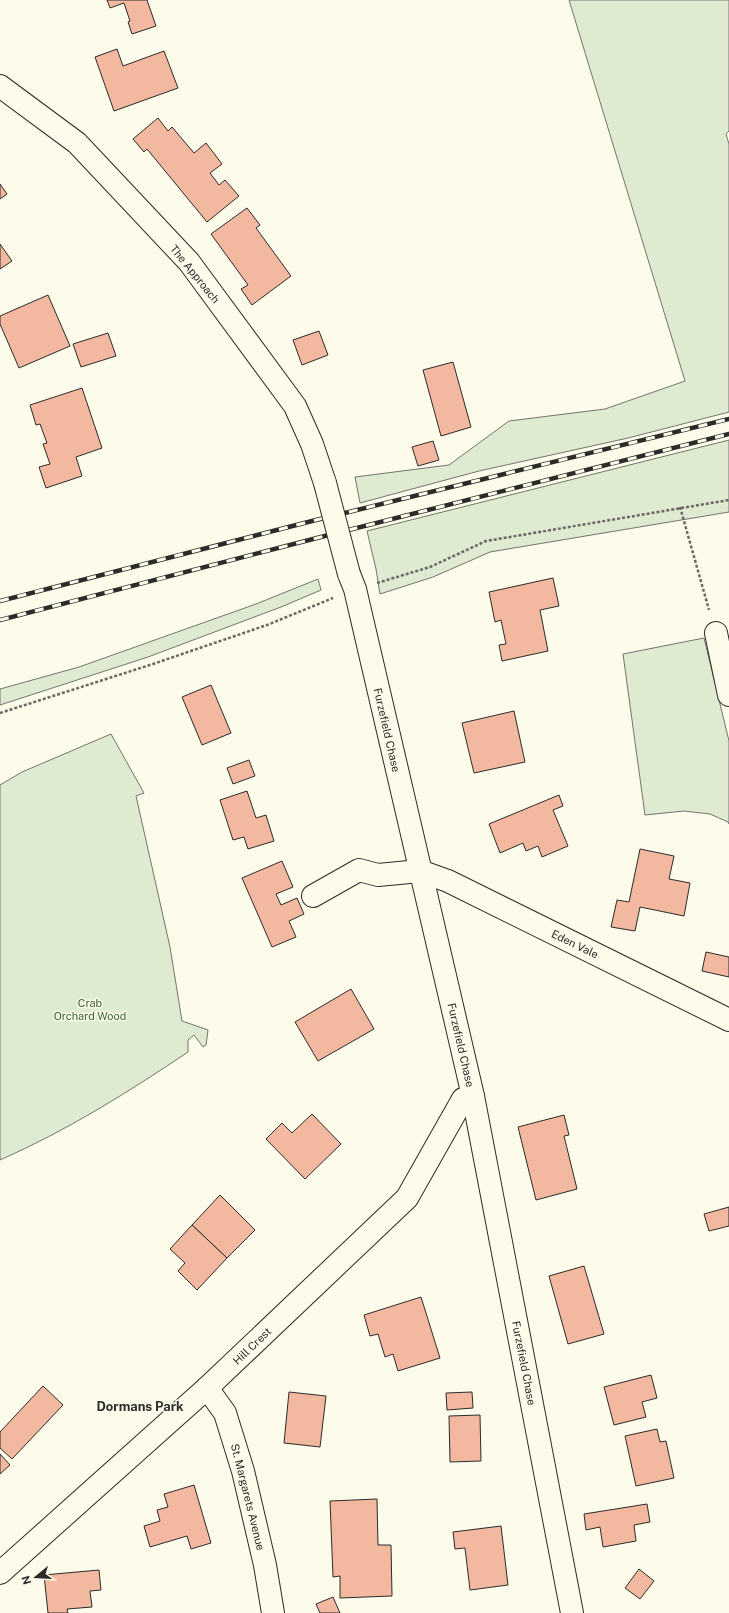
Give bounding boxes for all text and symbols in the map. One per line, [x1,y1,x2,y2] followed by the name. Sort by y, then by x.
[168,243,222,305] street label: The Approach
[372,687,402,773] street label: Furzefield Chase
[550,928,600,960] street label: Eden Vale
[54,997,126,1022] park label: Crab Orchard Wood
[446,1002,476,1088] street label: Furzefield Chase
[510,1320,538,1406] street label: Furzefield Chase
[231,1325,273,1367] street label: Hill Crest
[96,1399,184,1414] district label: Dormans Park
[229,1442,267,1552] street label: St. Margarets Avenue
[16,1557,56,1597] north arrow
[19,1574,34,1586] text: N

